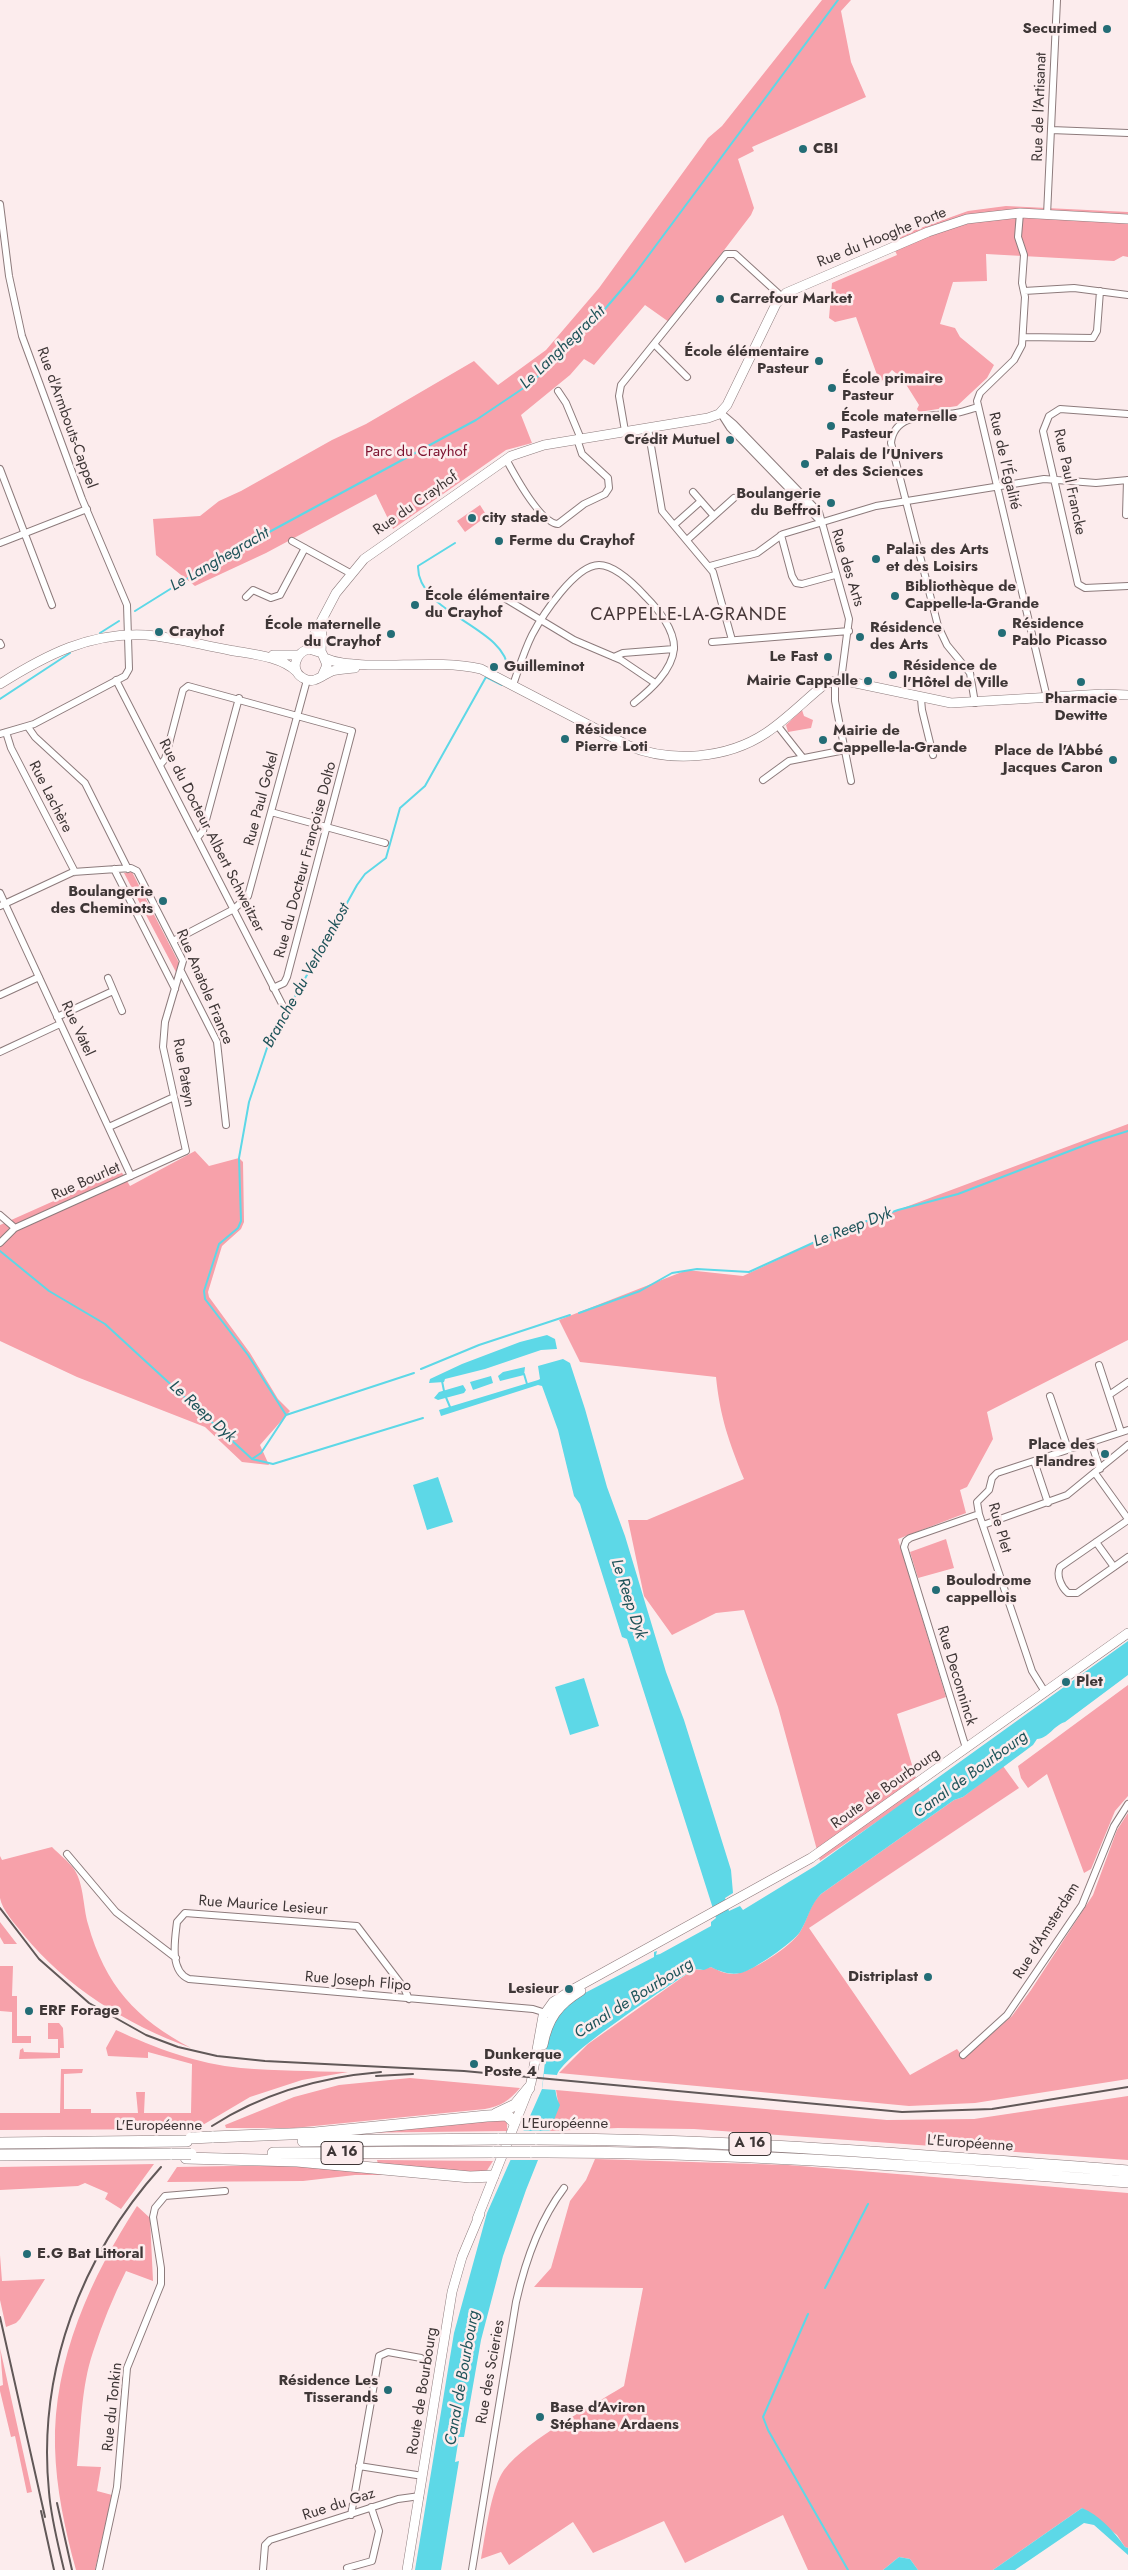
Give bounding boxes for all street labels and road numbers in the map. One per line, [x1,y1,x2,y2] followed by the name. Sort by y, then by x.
[1029,52,1051,162] street label: Rue de l'Artisanat
[815,204,949,272] street label: Rue du Hooghe Porte
[32,345,100,491] street label: Rue d'Armbouts-Cappel
[984,410,1024,512] street label: Rue de l'Égalité
[1049,427,1089,537] street label: Rue Paul Francke
[370,468,462,540] street label: Rue du Crayhof
[827,527,867,609] street label: Rue des Arts
[154,736,268,936] street label: Rue du Docteur Albert Schweitzer
[241,750,283,848] street label: Rue Paul Gokel
[24,758,76,836] street label: Rue Lachère
[271,760,341,960] street label: Rue du Docteur Françoise Dolto
[172,927,236,1047] street label: Rue Anatole France
[56,999,98,1059] street label: Rue Vatel
[168,1037,198,1109] street label: Rue Pateyn
[49,1159,123,1205] street label: Rue Bourlet
[983,1501,1015,1555] street label: Rue Plet
[932,1624,980,1728] street label: Rue Deconninck
[828,1745,944,1833] street label: Route de Bourbourg
[1010,1879,1084,1983] street label: Rue d'Amsterdam
[198,1893,328,1919] street label: Rue Maurice Lesieur
[304,1968,412,1996] street label: Rue Joseph Flipo
[522,2115,608,2133] street label: L'Européenne
[116,2117,202,2135] street label: L'Européenne
[729,2132,771,2156] road number: A 16
[926,2132,1014,2156] street label: L'Européenne
[321,2142,363,2164] road number: A 16
[473,2319,509,2425] street label: Rue des Scieries
[404,2326,442,2456] street label: Route de Bourbourg
[99,2362,127,2452] street label: Rue du Tonkin
[300,2485,378,2525] street label: Rue du Gaz

